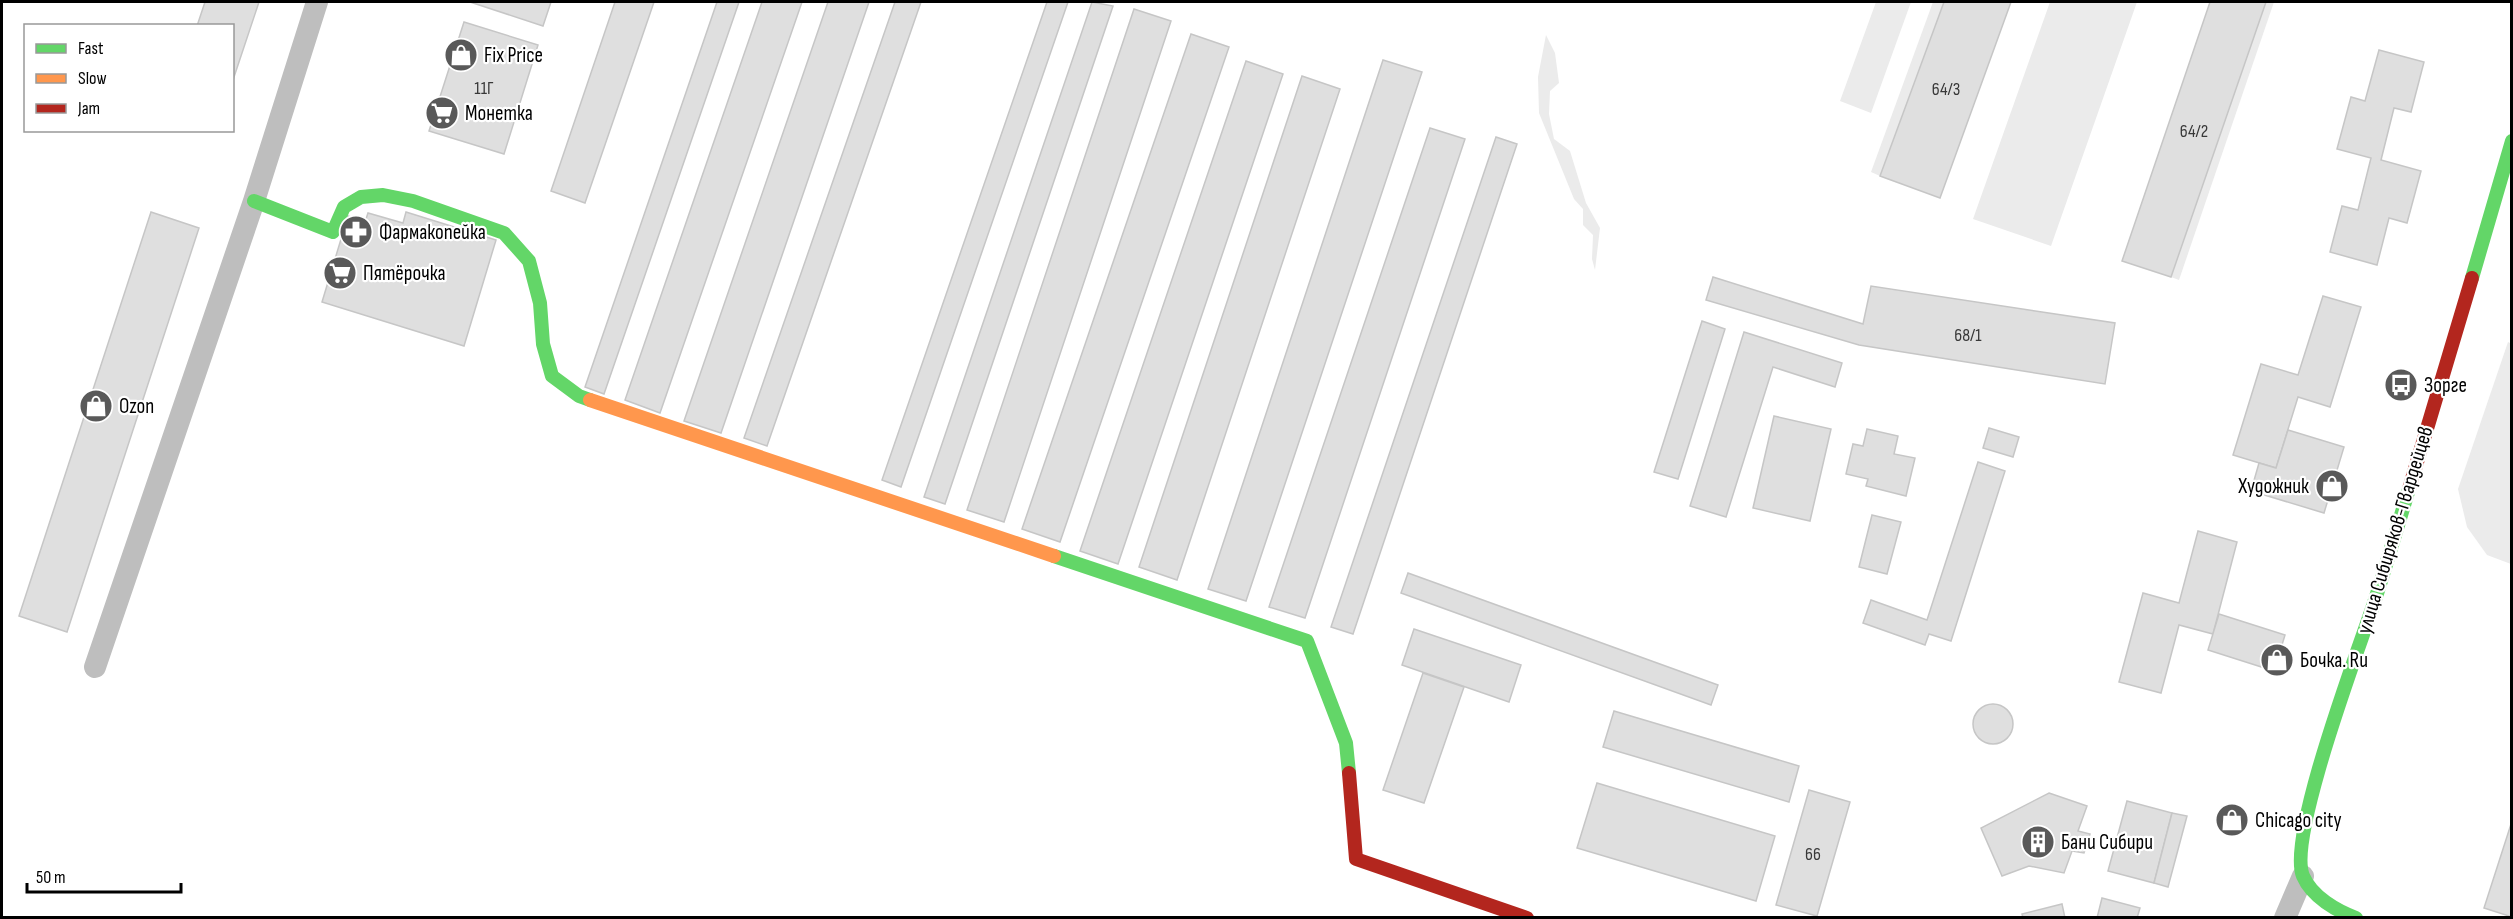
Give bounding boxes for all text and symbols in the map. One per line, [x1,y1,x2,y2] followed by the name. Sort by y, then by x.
[24,24,234,132] legend
[443,37,479,73] shop icon: Fix Price
[78,38,104,59] text: Fast
[484,43,543,68] place label: Fix Price
[78,68,107,89] text: Slow
[474,78,494,99] house number: 11Г
[1932,79,1960,100] house number: 64/3
[424,95,460,131] supermarket icon: Монетка
[77,98,100,119] text: Jam
[465,101,533,126] place label: Монетка
[2180,121,2208,142] house number: 64/2
[338,214,374,250] pharmacy icon: Фармакопейка
[379,220,486,245] place label: Фармакопейка
[322,255,358,291] supermarket icon: Пятёрочка
[363,261,446,286] place label: Пятёрочка
[1954,325,1982,346] house number: 68/1
[2383,367,2419,403] bus stop icon: Зорге
[2424,373,2467,398] place label: Зорге
[78,388,114,424] shop icon: Ozon
[119,394,154,419] place label: Ozon
[2352,423,2438,637] street label: улица Сибиряков-Гвардейцев
[2314,468,2350,504] shop icon: Художник
[2237,474,2309,499] place label: Художник
[2259,642,2295,678] shop icon: Бочка. Ru
[2300,648,2368,673] place label: Бочка. Ru
[2214,802,2250,838] shop icon: Chicago city
[2255,808,2342,833] place label: Chicago city
[2020,824,2056,860] building icon: Бани Сибири
[2061,830,2153,855] place label: Бани Сибири
[1805,844,1821,865] house number: 66
[27,856,182,894] scale bar
[36,867,66,888] text: 50 m

